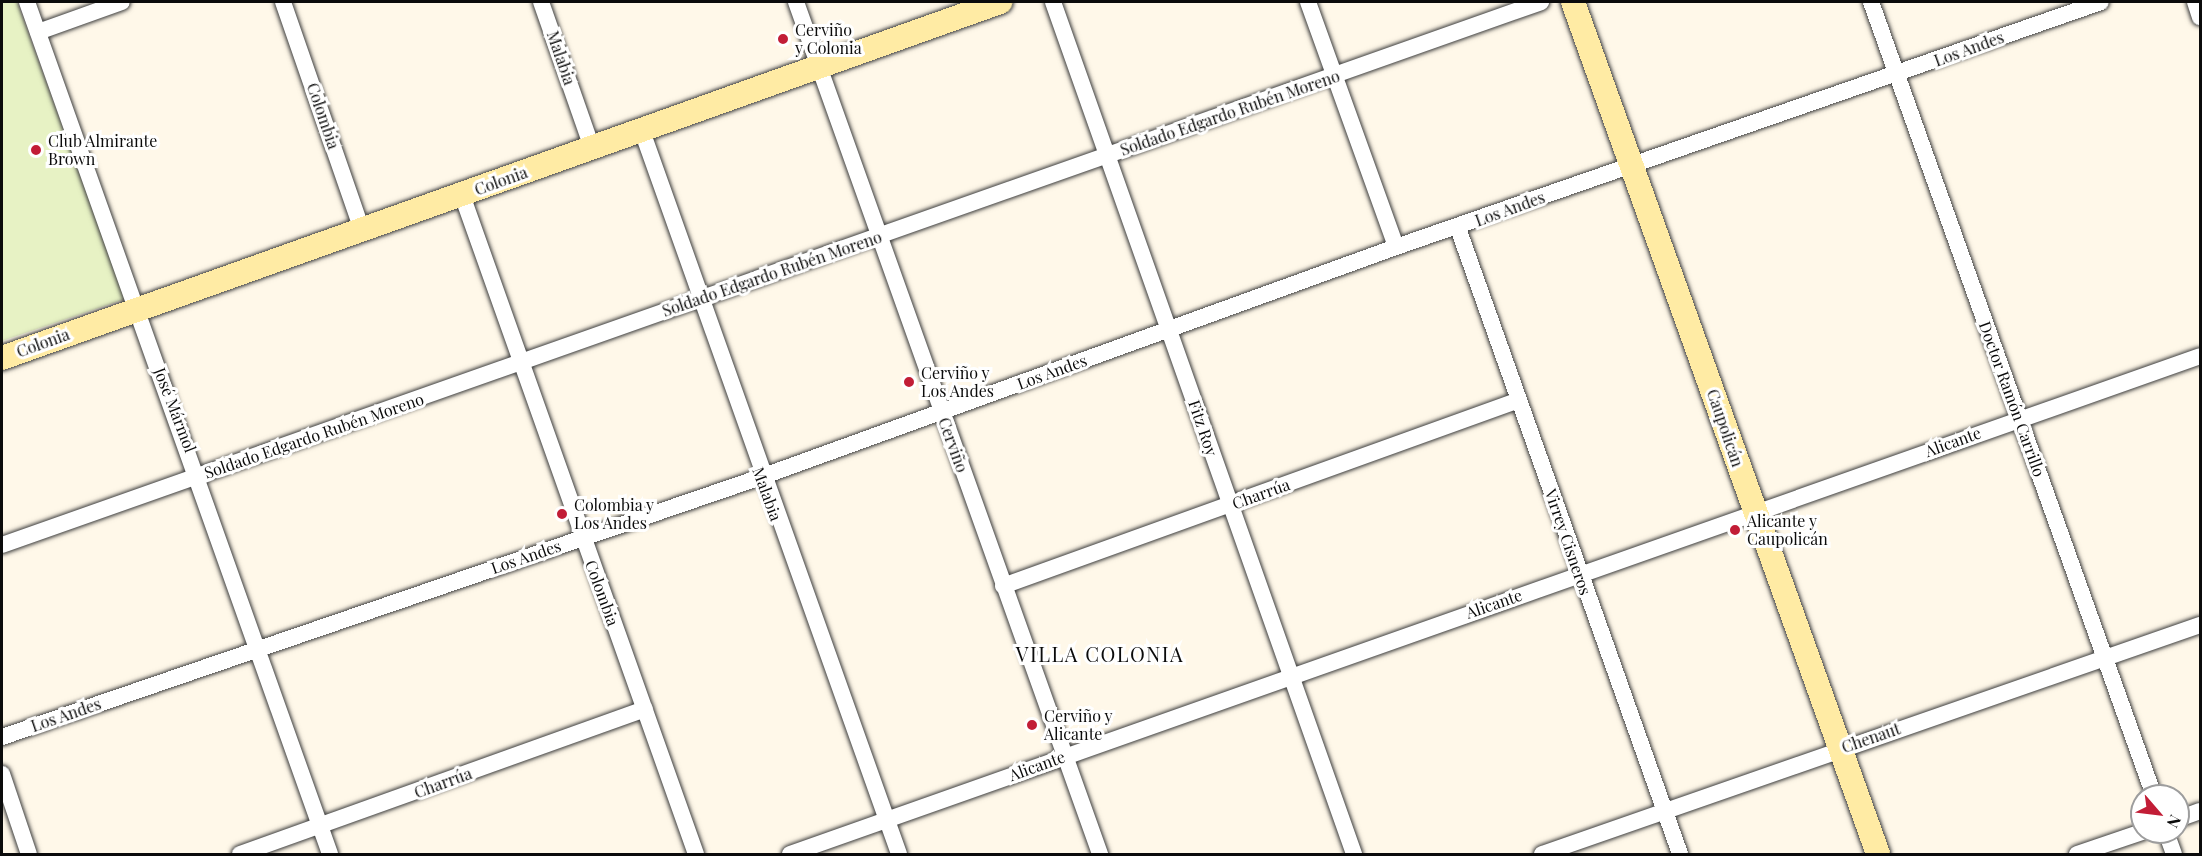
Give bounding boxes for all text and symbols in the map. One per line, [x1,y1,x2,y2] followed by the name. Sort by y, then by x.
[795,20,862,58] place label: Cerviño y Colonia
[1931,27,2007,71] street label: Los Andes
[543,28,579,88] street label: Malabia
[776,32,790,46] marker: Cerviño y Colonia
[1118,66,1342,160] street label: Soldado Edgardo Rubén Moreno
[303,80,343,152] street label: Colombia
[48,131,158,169] place label: Club Almirante Brown
[29,143,43,157] marker: Club Almirante Brown
[472,163,530,199] street label: Colonia
[1472,187,1548,231] street label: Los Andes
[660,227,884,321] street label: Soldado Edgardo Rubén Moreno
[1975,319,2049,479] street label: Doctor Ramón Carrillo
[14,325,72,361] street label: Colonia
[1014,350,1090,394] street label: Los Andes
[921,363,994,401] place label: Cerviño y Los Andes
[150,365,200,455] street label: José Mármol
[902,375,916,389] marker: Cerviño y Los Andes
[1703,387,1747,469] street label: Caupolicán
[202,389,426,483] street label: Soldado Edgardo Rubén Moreno
[1184,397,1222,459] street label: Fitz Roy
[934,415,972,475] street label: Cerviño
[1922,423,1984,461] street label: Alicante
[748,464,786,524] street label: Malabia
[1230,475,1292,513] street label: Charrúa
[1541,486,1595,598] street label: Virrey Cisneros
[574,495,655,533] place label: Colombia y Los Andes
[555,507,569,521] marker: Colombia y Los Andes
[1747,511,1828,549] place label: Alicante y Caupolicán
[1728,523,1742,537] marker: Alicante y Caupolicán
[488,536,564,578] street label: Los Andes
[581,557,623,629] street label: Colombia
[1463,585,1525,623] street label: Alicante
[1016,641,1184,665] district label: VILLA COLONIA
[28,694,104,736] street label: Los Andes
[1044,706,1113,744] place label: Cerviño y Alicante
[1025,718,1039,732] marker: Cerviño y Alicante
[1839,719,1903,757] street label: Chenaut
[1006,747,1068,785] street label: Alicante
[412,764,474,802] street label: Charrúa
[2130,784,2190,844] north arrow
[2163,812,2187,832] text: N

